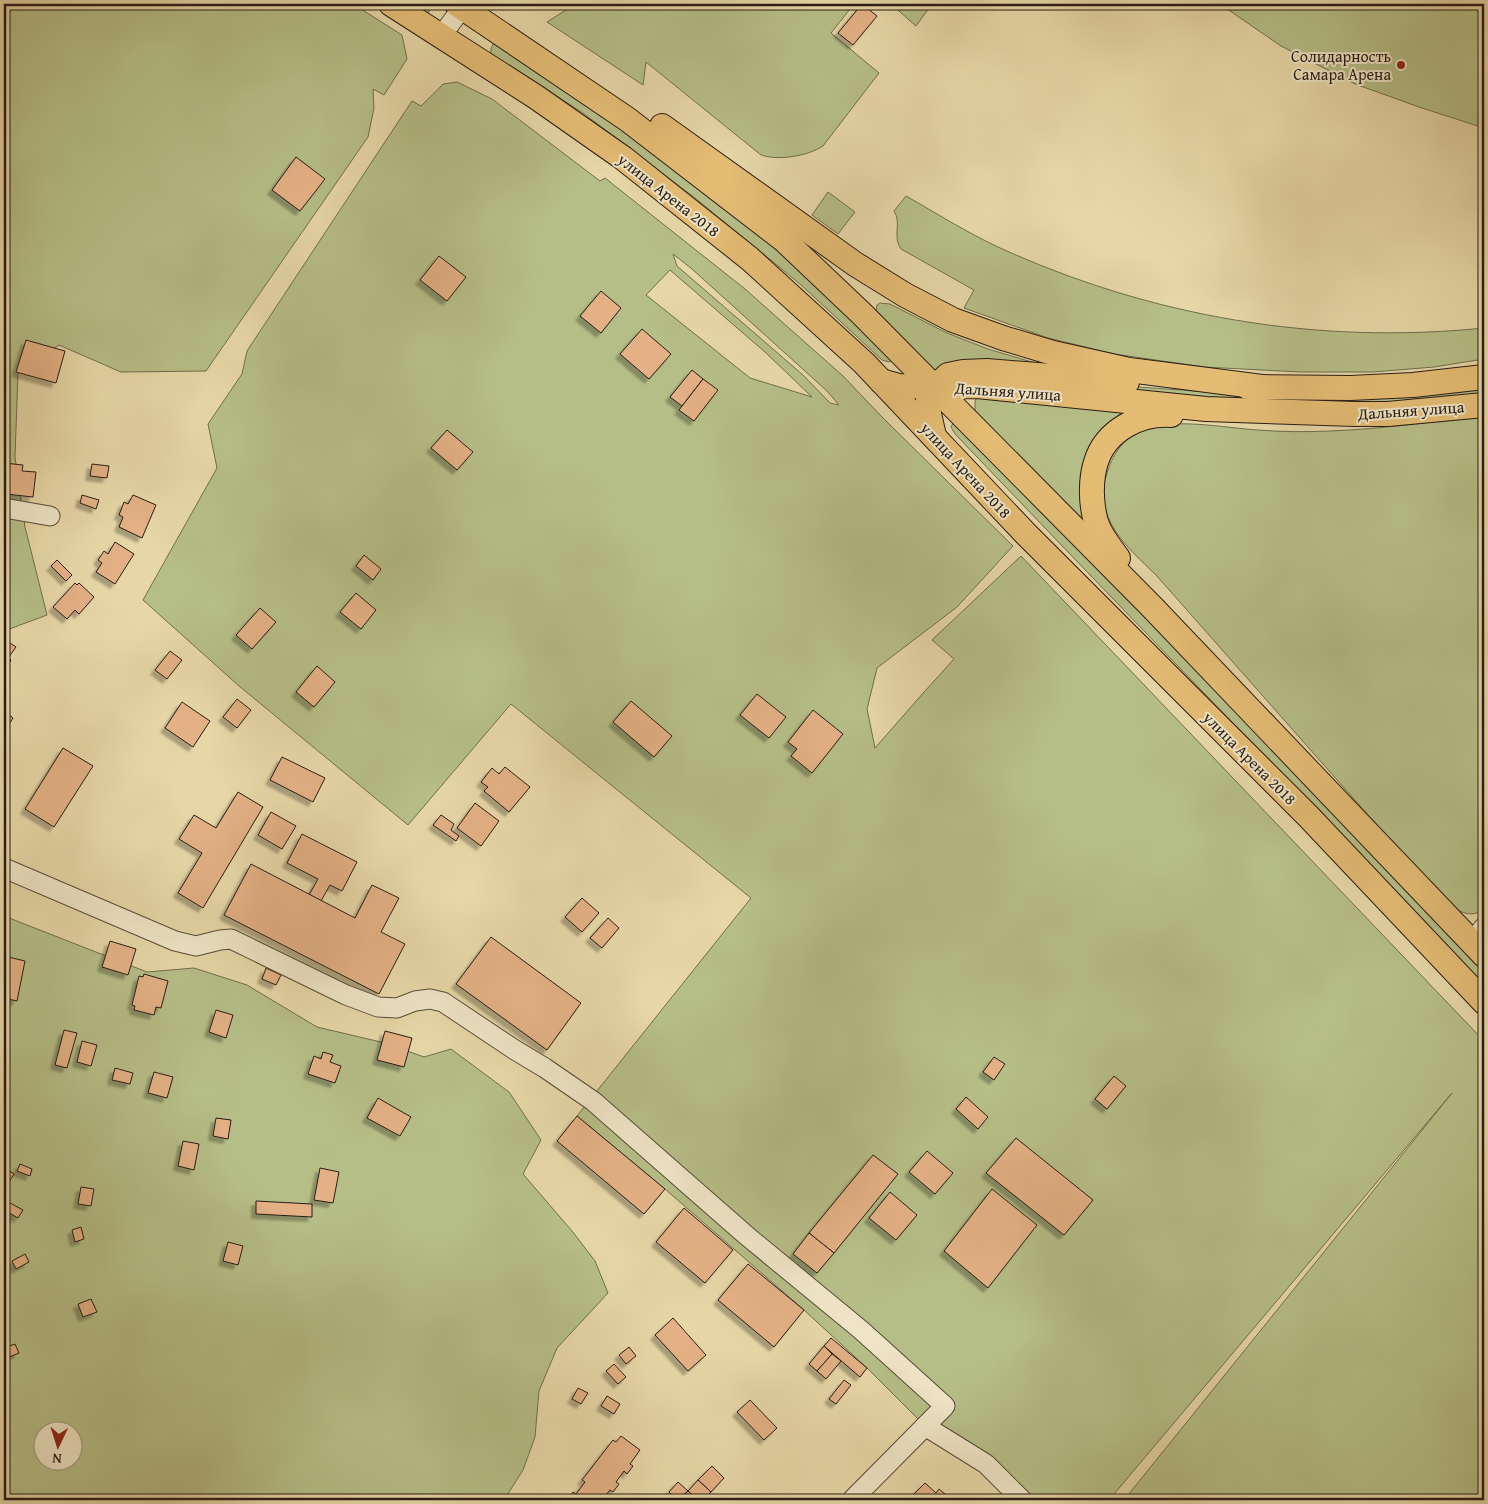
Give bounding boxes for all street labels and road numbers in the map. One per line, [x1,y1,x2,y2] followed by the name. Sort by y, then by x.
[612,147,725,243] street label: улица Арена 2018
[953,375,1062,407] street label: Дальняя улица
[1356,394,1465,426] street label: Дальняя улица
[914,416,1017,524] street label: улица Арена 2018
[1197,705,1302,810] street label: улица Арена 2018

